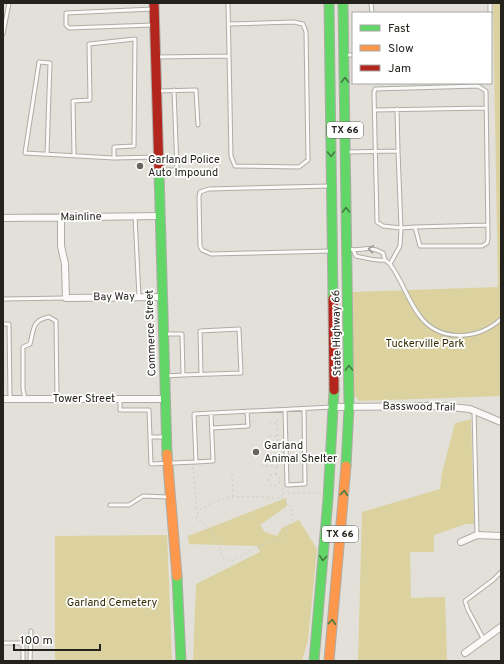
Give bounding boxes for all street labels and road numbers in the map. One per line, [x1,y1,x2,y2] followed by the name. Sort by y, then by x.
[327,122,363,138] road number: TX 66
[60,210,102,224] street label: Mainline
[142,289,160,377] street label: Commerce Street
[93,290,135,304] street label: Bay Way
[329,290,345,376] street label: State Highway 66
[53,392,115,406] street label: Tower Street
[382,399,456,415] street label: Basswood Trail
[322,526,358,542] road number: TX 66

